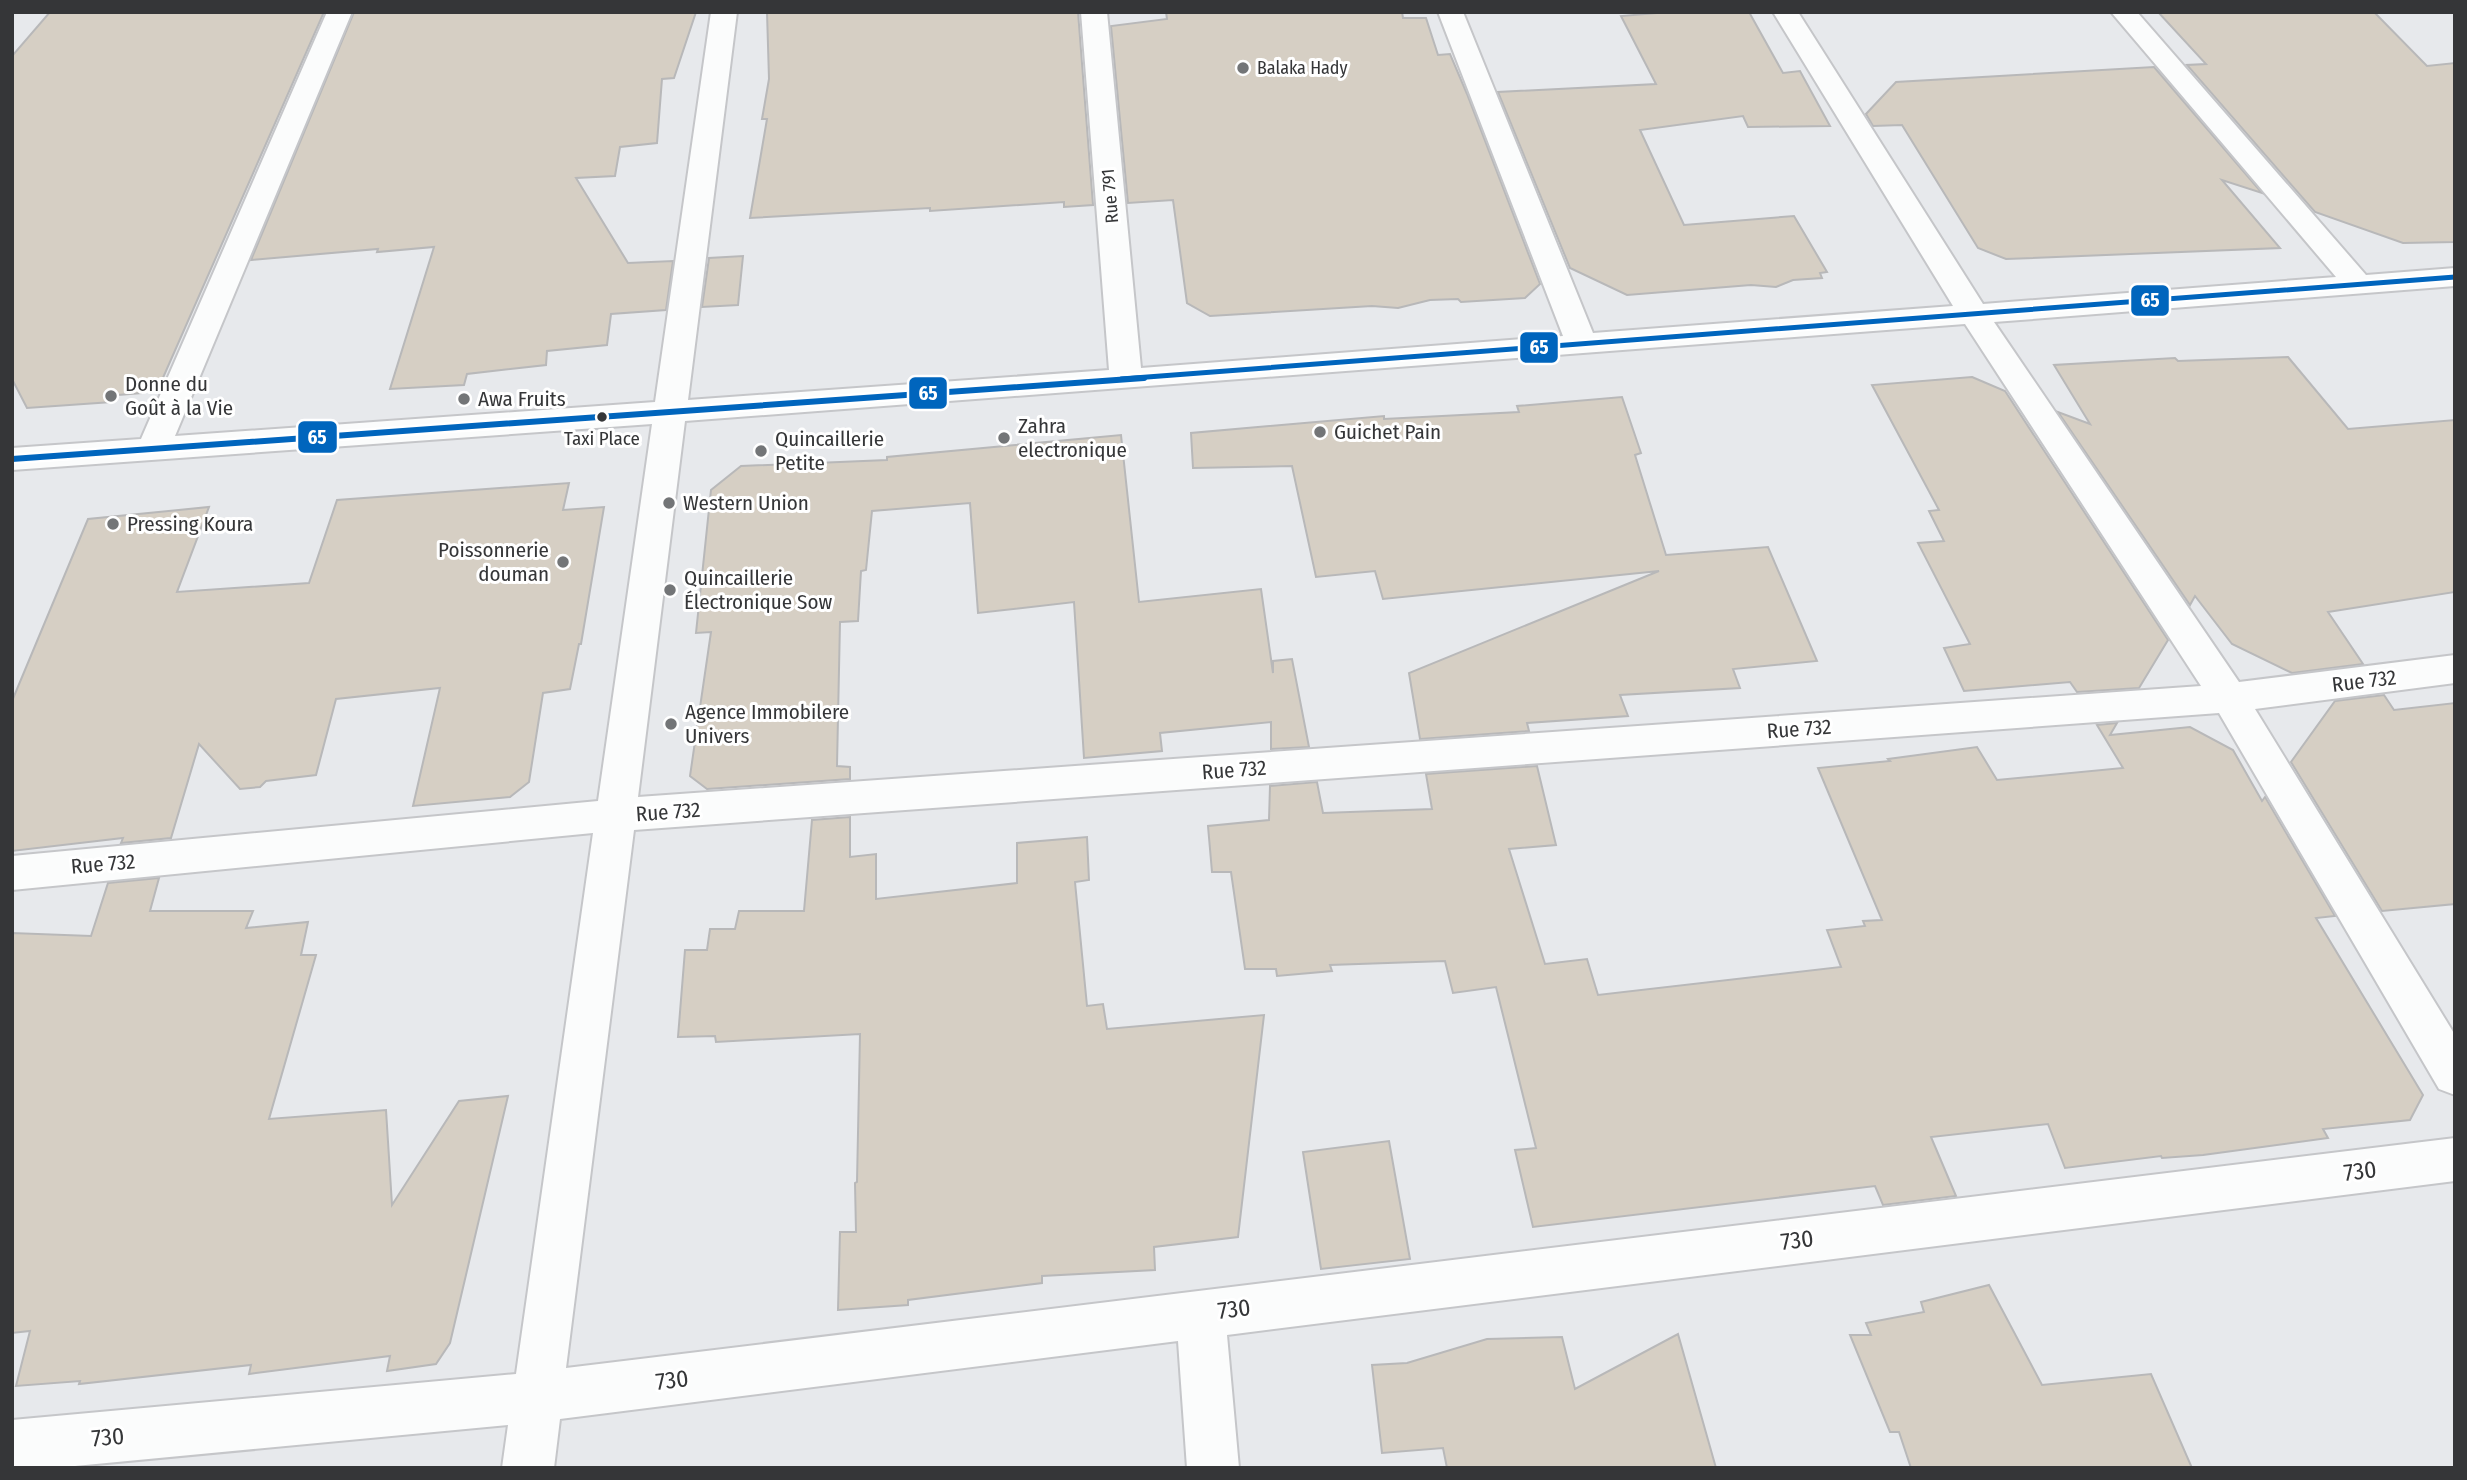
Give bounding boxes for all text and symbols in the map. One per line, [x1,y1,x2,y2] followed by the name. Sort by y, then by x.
[1257,57,1348,79] place label: Balaka Hady
[1235,60,1251,76] marker: Balaka Hady
[1097,168,1123,224] street label: Rue 791
[2130,284,2170,317] line badge: 65
[2140,289,2160,312] text: 65
[1519,331,1559,364] line badge: 65
[1529,336,1549,359] text: 65
[125,371,233,421] place label: Donne du Goût à la Vie
[908,376,948,410] line badge: 65
[918,382,938,405] text: 65
[478,386,566,412] place label: Awa Fruits
[103,388,119,404] marker: Donne du Goût à la Vie
[456,391,472,407] marker: Awa Fruits
[595,410,609,424] marker: Taxi Place
[1018,413,1127,463] place label: Zahra electronique
[1334,419,1441,445] place label: Guichet Pain
[297,420,338,454] line badge: 65
[1312,424,1328,440] marker: Guichet Pain
[307,426,327,449] text: 65
[775,426,884,476] place label: Quincaillerie Petite
[564,427,640,450] place label: Taxi Place
[996,430,1012,446] marker: Zahra electronique
[753,443,769,459] marker: Quincaillerie Petite
[683,490,809,516] place label: Western Union
[661,495,677,511] marker: Western Union
[127,511,253,537] place label: Pressing Koura
[105,516,121,532] marker: Pressing Koura
[438,537,549,587] place label: Poissonnerie douman
[555,554,571,570] marker: Poissonnerie douman
[684,565,833,615] place label: Quincaillerie Électronique Sow
[662,582,678,598] marker: Quincaillerie Électronique Sow
[2330,664,2398,698] street label: Rue 732
[685,699,849,749] place label: Agence Immobilere Univers
[1766,714,1832,744] street label: Rue 732
[663,716,679,732] marker: Agence Immobilere Univers
[1201,755,1267,785] street label: Rue 732
[635,797,701,827] street label: Rue 732
[70,848,136,880] street label: Rue 732
[2342,1155,2378,1187] street label: 730
[1779,1224,1815,1256] street label: 730
[1216,1293,1252,1325] street label: 730
[654,1364,690,1396] street label: 730
[90,1422,126,1452] street label: 730

